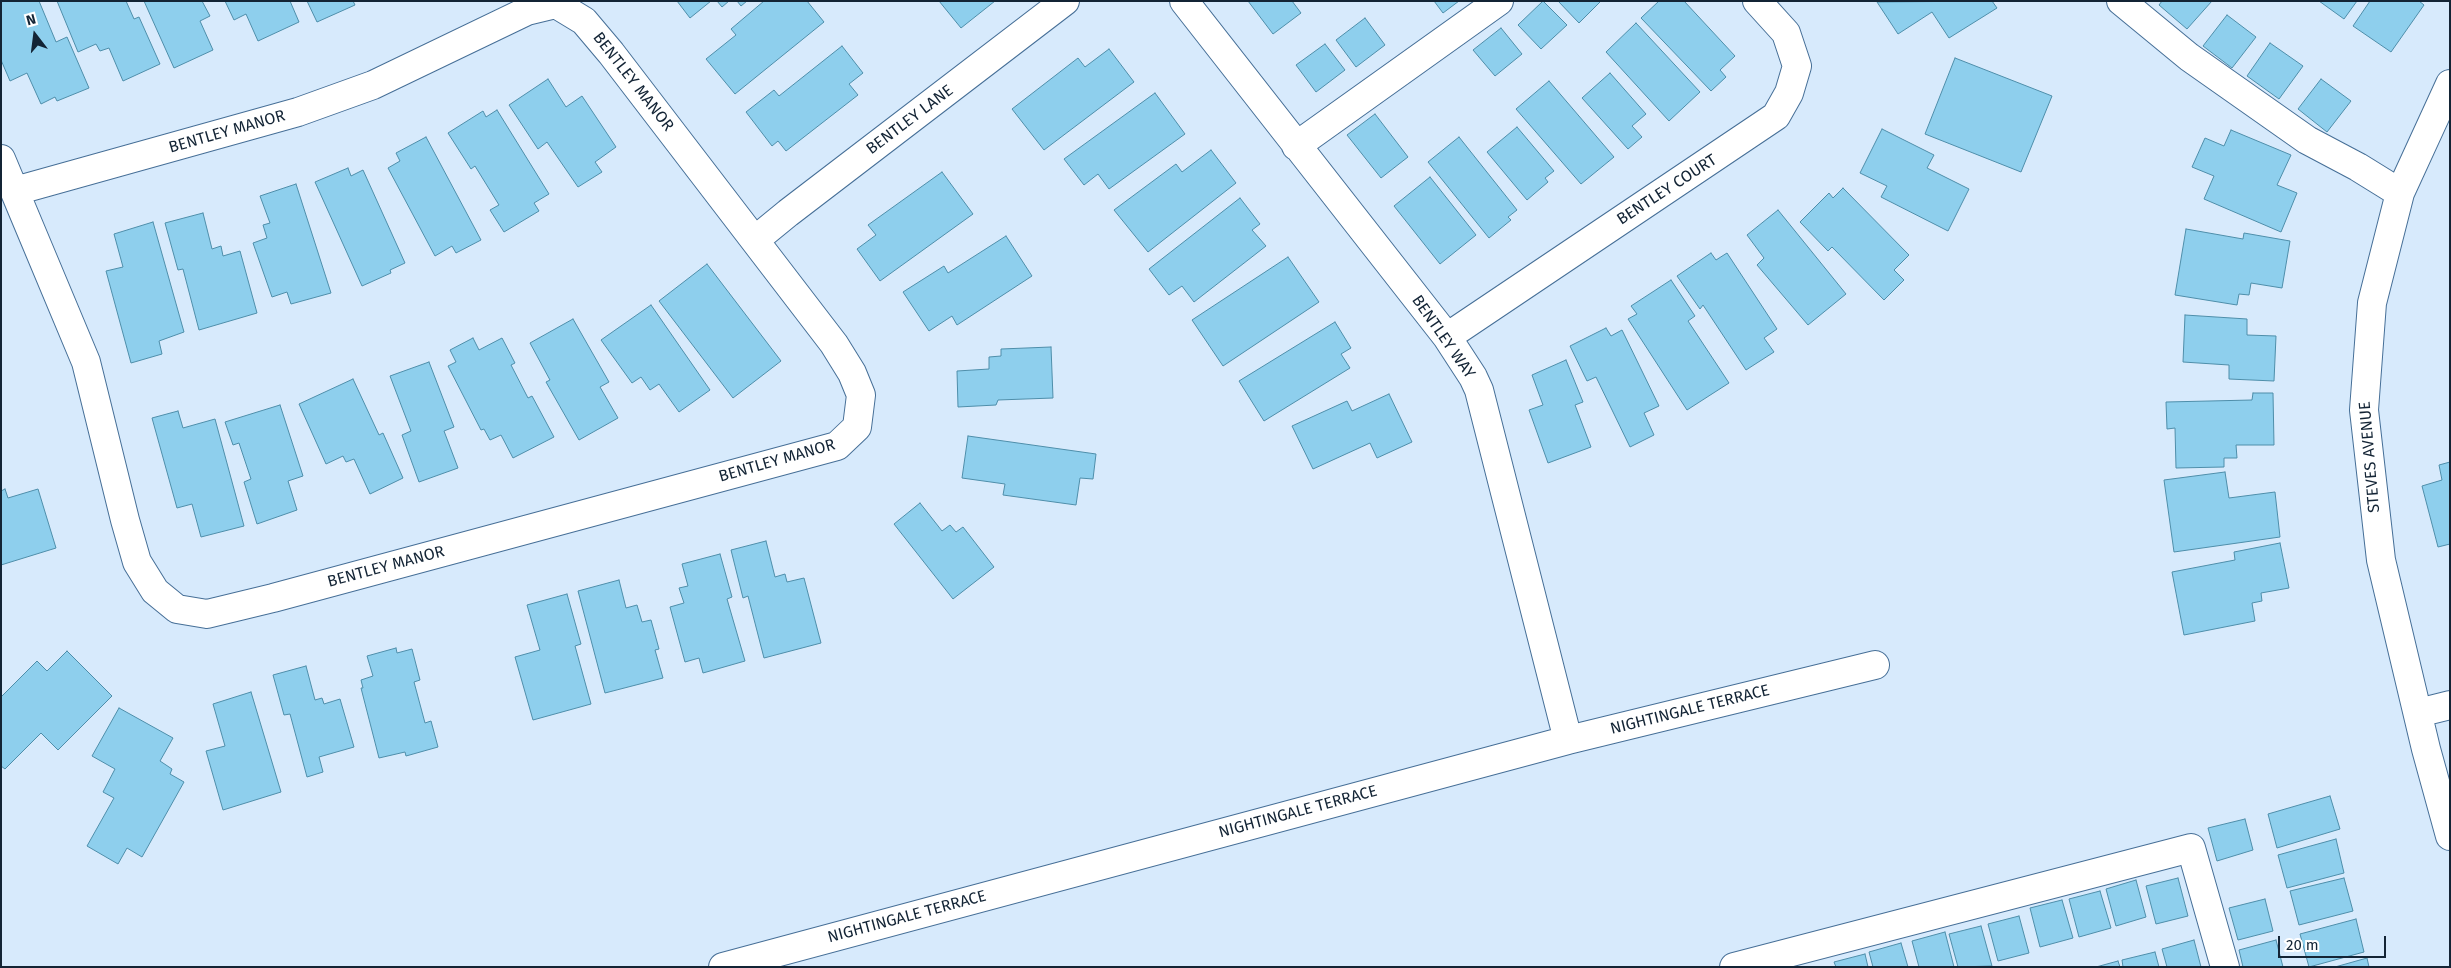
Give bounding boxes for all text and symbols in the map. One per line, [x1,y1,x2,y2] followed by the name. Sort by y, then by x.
[10,10,60,60] north arrow
[24,11,38,29] text: N
[588,29,678,135] street label: BENTLEY MANOR
[863,81,957,159] street label: BENTLEY LANE
[167,106,287,158] street label: BENTLEY MANOR
[1614,151,1720,229] street label: BENTLEY COURT
[1407,292,1479,382] street label: BENTLEY WAY
[2356,400,2384,514] street label: STEVES AVENUE
[717,435,837,487] street label: BENTLEY MANOR
[325,542,447,592] street label: BENTLEY MANOR
[1608,681,1772,739] street label: NIGHTINGALE TERRACE
[1217,782,1379,842] street label: NIGHTINGALE TERRACE
[826,887,988,947] street label: NIGHTINGALE TERRACE
[2281,926,2388,958] scale bar
[2286,936,2319,954] text: 20 m

